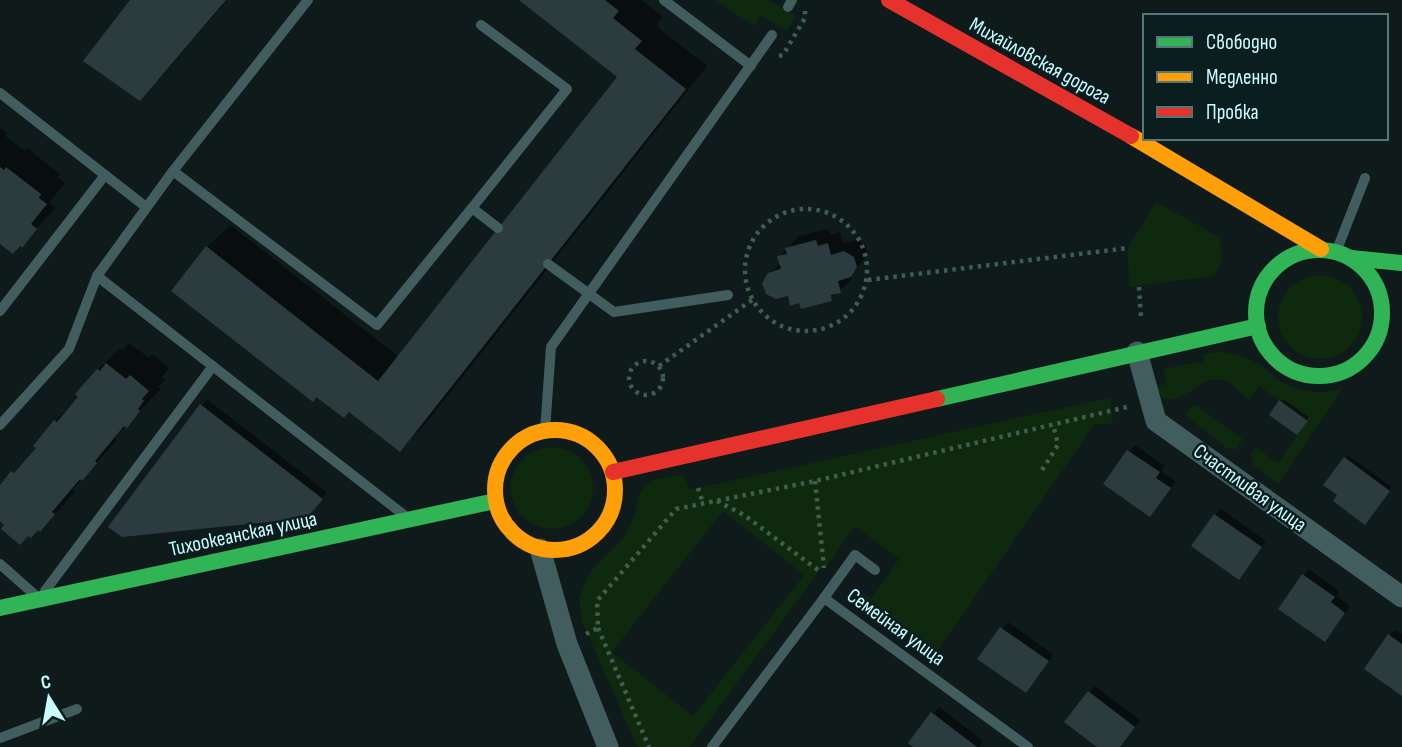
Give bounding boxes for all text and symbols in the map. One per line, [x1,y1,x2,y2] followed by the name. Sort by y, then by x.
[965,12,1115,110] street label: Михайловская дорога
[1143,14,1388,140] legend
[1206,30,1277,55] text: Свободно
[1206,65,1278,90] text: Медленно
[1206,100,1259,125] text: Пробка
[1189,439,1311,537] street label: Счастливая улица
[167,506,319,562] street label: Тихоокеанская улица
[842,583,950,671] street label: Семейная улица
[14,663,84,733] north arrow
[39,671,53,695] text: С

